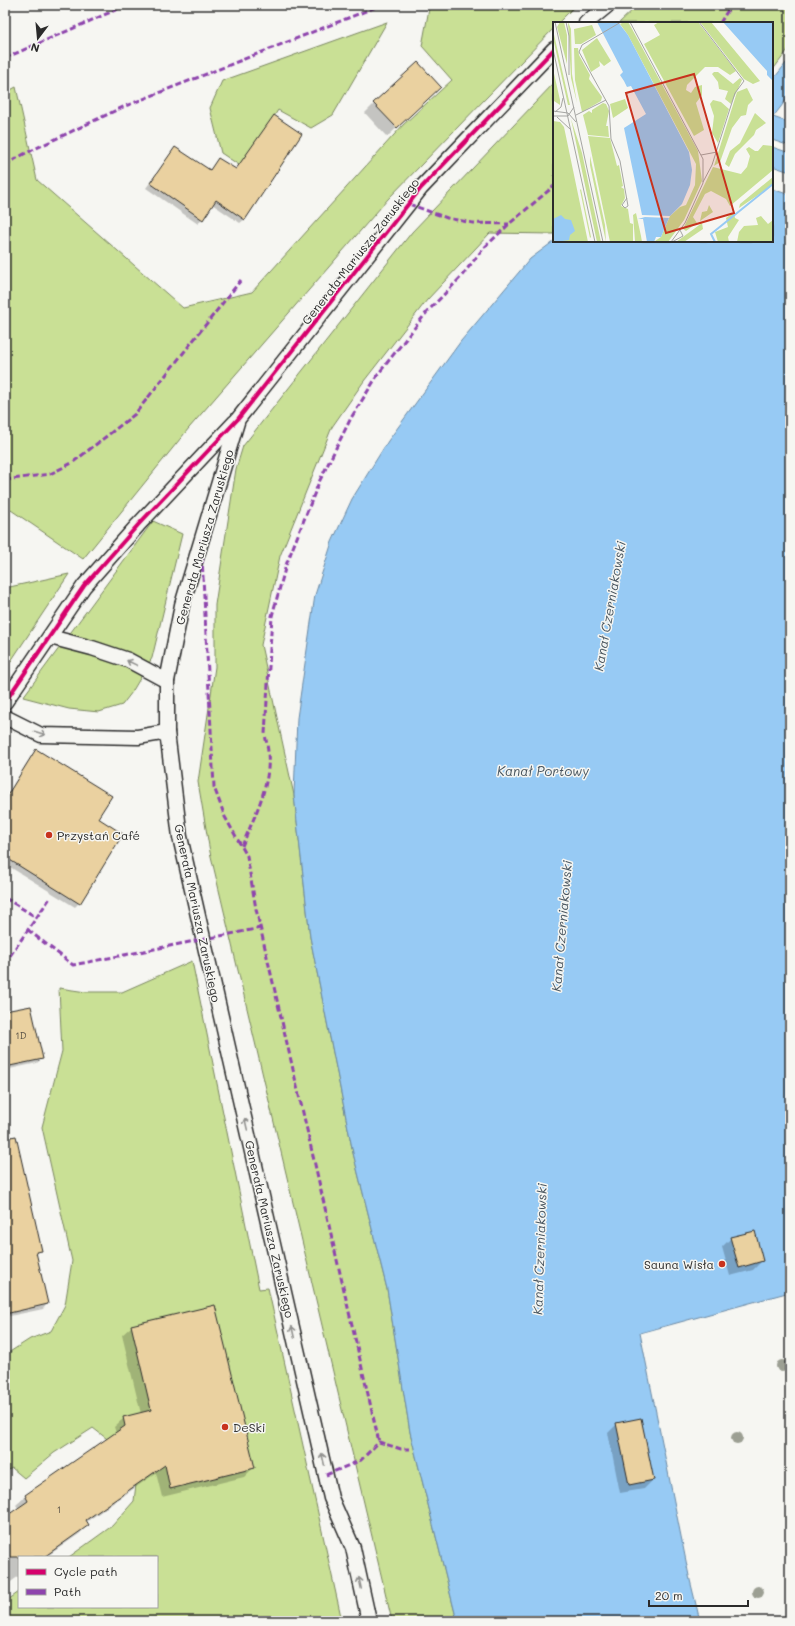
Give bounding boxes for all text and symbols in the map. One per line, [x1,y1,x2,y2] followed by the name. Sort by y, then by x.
[18,18,58,58] north arrow
[553,22,773,242] inset map
[29,40,41,56] text: N
[298,175,422,327] street label: Generała Mariusza Zaruskiego
[171,448,237,626] street label: Generała Mariusza Zaruskiego
[589,540,629,672] water label: Kanał Czerniakowski
[127,659,139,666] one-way arrow
[34,730,47,737] one-way arrow
[497,762,589,779] water label: Kanał Portowy
[171,823,225,1003] street label: Generała Mariusza Zaruskiego
[57,827,140,843] place label: Przystań Café
[44,830,54,840] marker: Przystań Café
[547,860,575,992] water label: Kanał Czerniakowski
[15,1028,27,1042] house number: 1D
[241,1118,249,1131] one-way arrow
[242,1139,298,1319] street label: Generała Mariusza Zaruskiego
[528,1183,550,1315] water label: Kanał Czerniakowski
[644,1256,714,1272] place label: Sauna Wisła
[717,1259,727,1269] marker: Sauna Wisła
[289,1326,297,1339] one-way arrow
[233,1419,265,1435] place label: DeSki
[220,1422,230,1432] marker: DeSki
[318,1453,326,1466] one-way arrow
[57,1502,61,1516] house number: 1
[18,1556,158,1608] legend
[54,1563,117,1579] text: Cycle path
[356,1577,364,1590] one-way arrow
[649,1582,748,1608] scale bar
[54,1583,81,1599] text: Path
[655,1587,683,1603] text: 20 m

